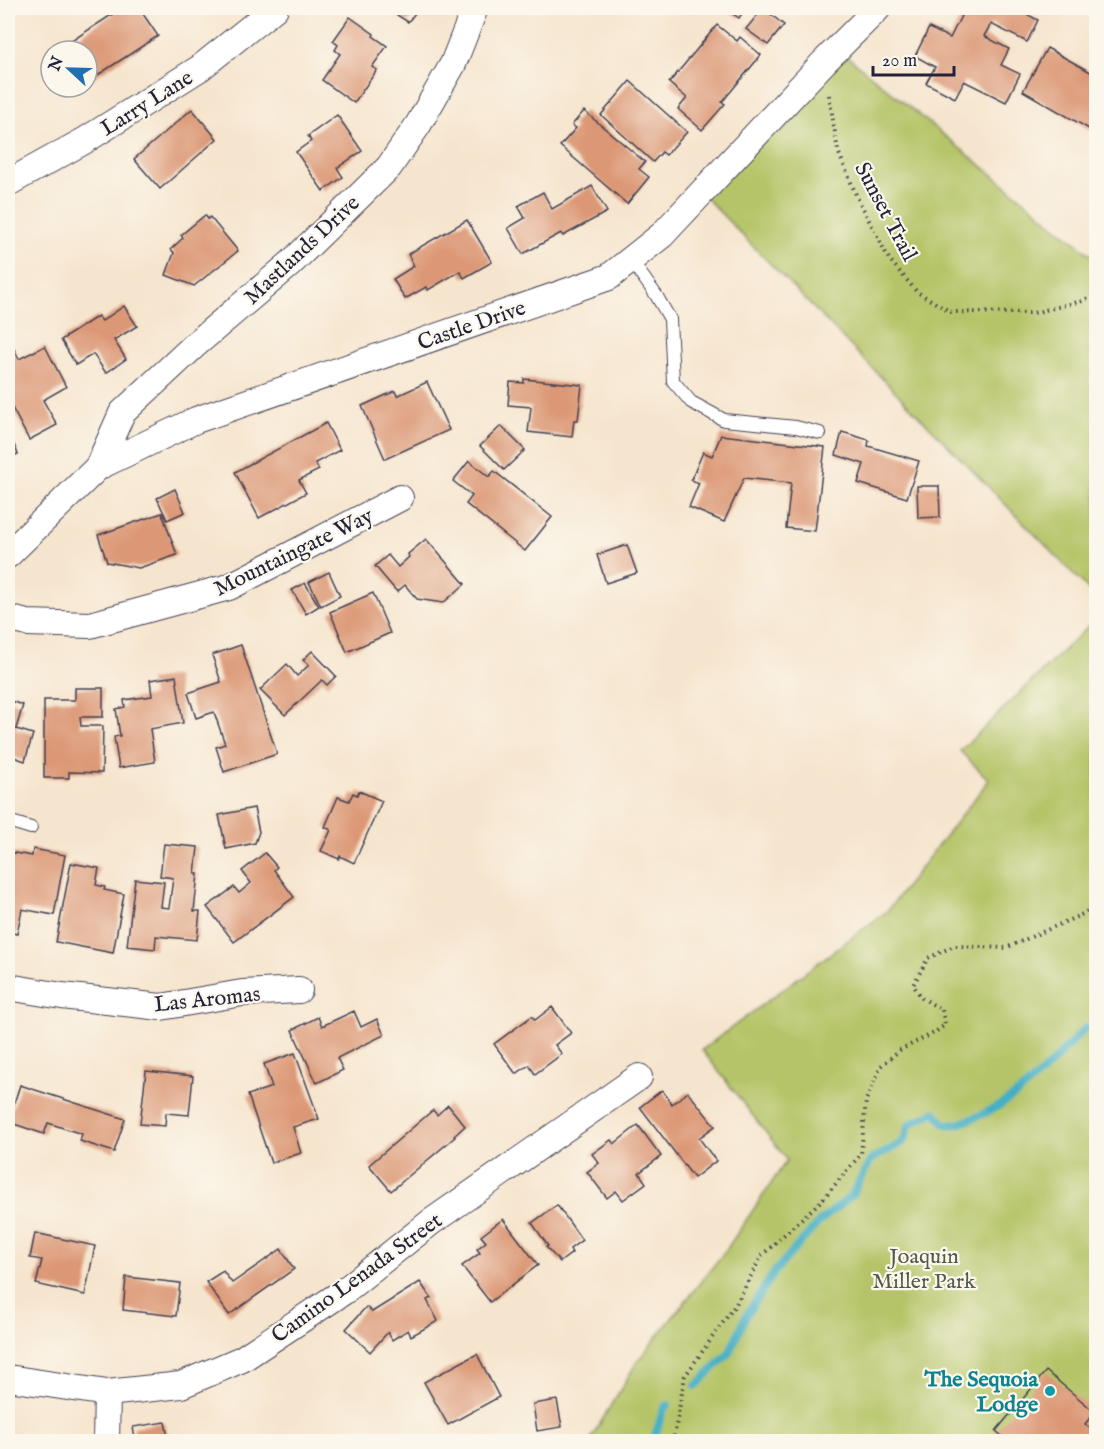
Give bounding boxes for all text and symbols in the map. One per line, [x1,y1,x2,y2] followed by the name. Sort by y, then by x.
[39,39,99,99] north arrow
[873,39,954,77] scale bar
[882,50,917,73] text: 20 m
[45,54,69,75] text: N
[96,64,199,143] street label: Larry Lane
[847,157,923,266] street label: Sunset Trail
[239,190,366,311] street label: Mastlands Drive
[414,294,529,357] street label: Castle Drive
[210,502,378,603] street label: Mountaingate Way
[153,980,262,1019] street label: Las Aromas
[266,1207,448,1350] street label: Camino Lenada Street
[872,1243,976,1296] park label: Joaquin Miller Park
[924,1366,1038,1419] place label: The Sequoia Lodge
[1043,1384,1057,1398] marker: The Sequoia Lodge

